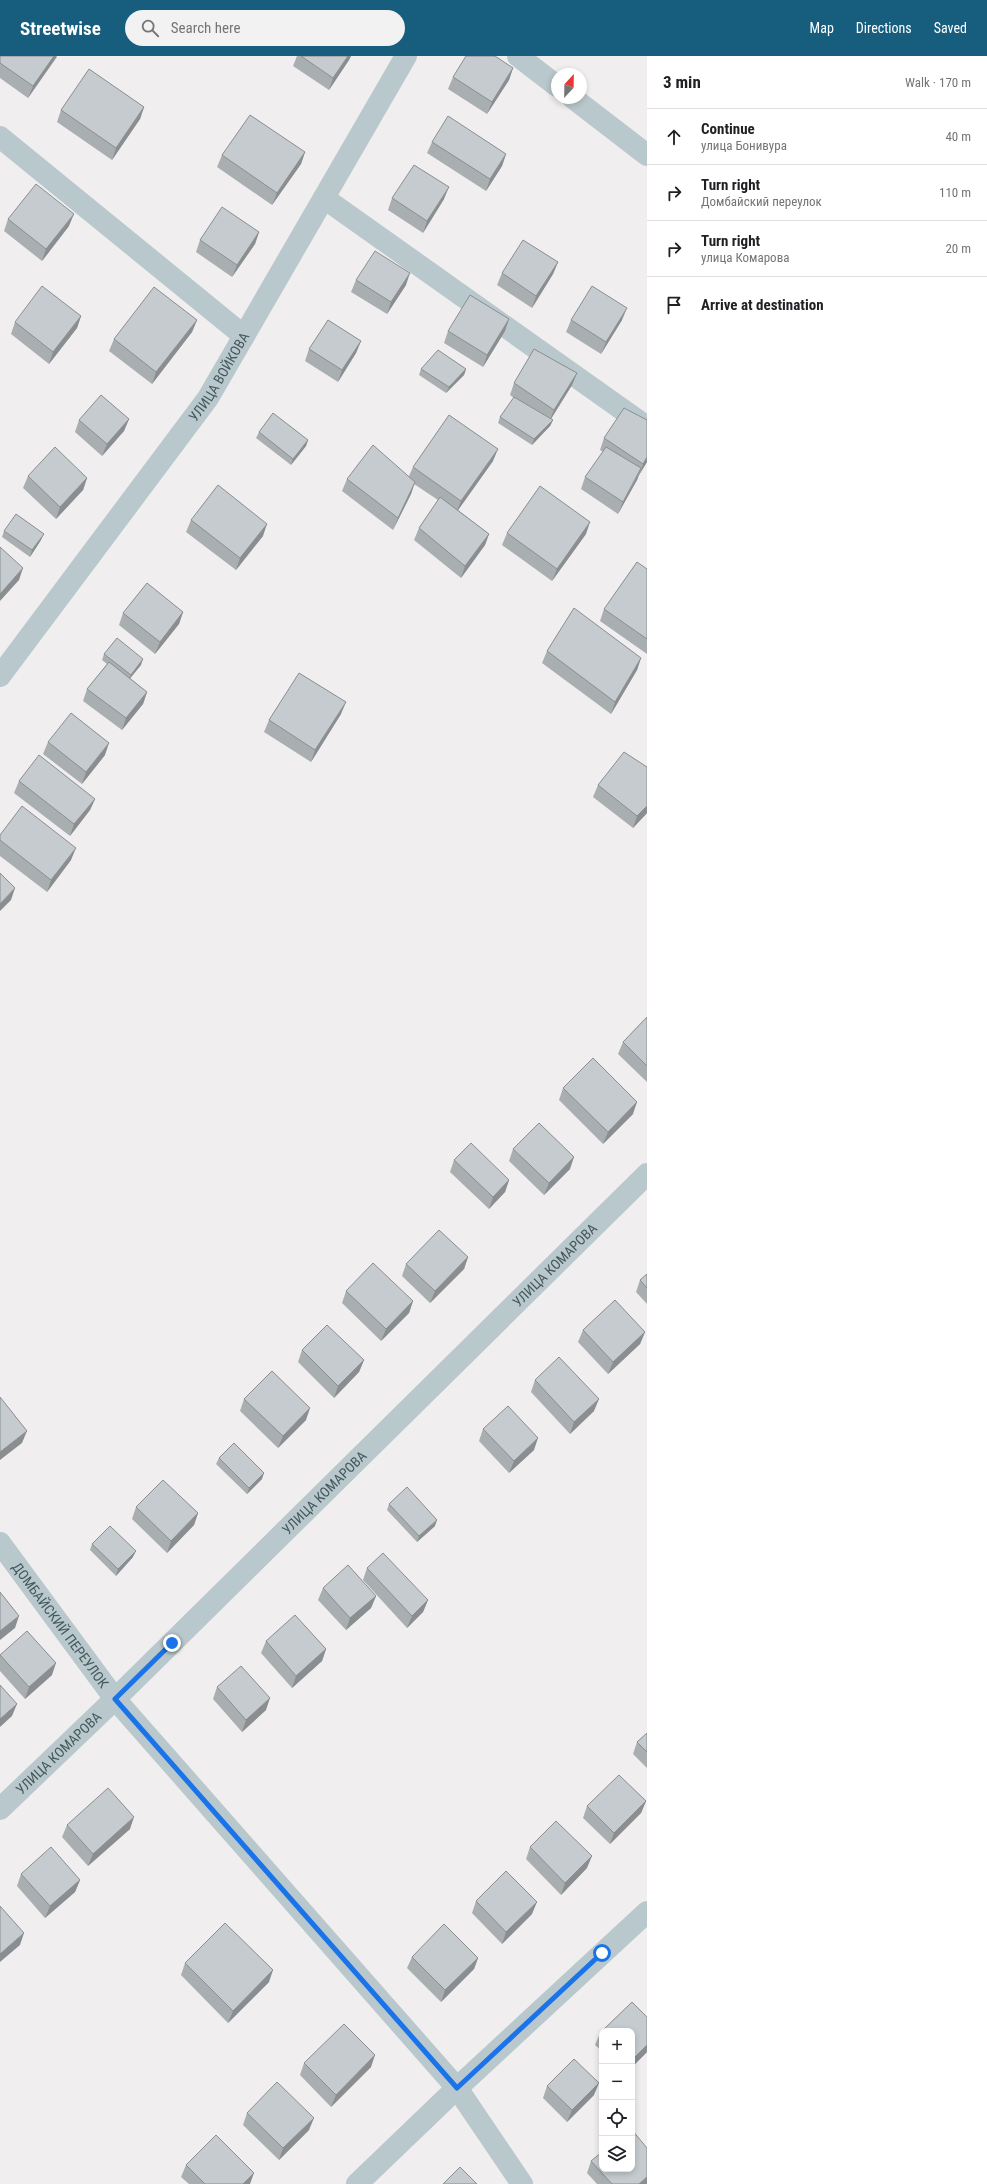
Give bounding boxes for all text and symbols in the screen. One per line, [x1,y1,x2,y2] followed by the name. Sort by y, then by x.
[125,10,405,46] search box
[20,17,101,40] text: Streetwise
[139,17,161,39] icon: search
[171,19,241,37] text: Search here
[810,20,834,36] text: Map
[856,20,912,36] text: Directions
[934,20,967,36] text: Saved
[551,68,587,104] north arrow
[663,72,701,92] text: 3 min
[905,75,971,90] text: Walk · 170 m
[701,120,755,138] text: Continue
[663,126,685,148] icon: ahead
[945,129,971,144] text: 40 m
[701,138,787,153] text: улица Бонивура
[701,176,760,194] text: Turn right
[663,182,685,204] icon: right
[939,185,971,200] text: 110 m
[701,194,822,209] text: Домбайский переулок
[701,232,760,250] text: Turn right
[663,238,685,260] icon: right
[945,241,971,256] text: 20 m
[701,250,789,265] text: улица Комарова
[663,294,685,316] icon: arrive
[701,296,824,314] text: Arrive at destination
[185,329,252,424] street label: УЛИЦА ВОЙКОВА
[509,1220,600,1310] street label: УЛИЦА КОМАРОВА
[279,1448,370,1538] street label: УЛИЦА КОМАРОВА
[9,1559,112,1691] street label: ДОМБАЙСКИЙ ПЕРЕУЛОК
[163,1634,181,1652] route end
[13,1709,104,1797] street label: УЛИЦА КОМАРОВА
[593,1944,611,1962] route start
[599,2028,635,2172] map controls
[599,2028,635,2064] button: +
[599,2064,635,2100] button: −
[599,2100,635,2136] button: locate
[599,2136,635,2172] button: layers

